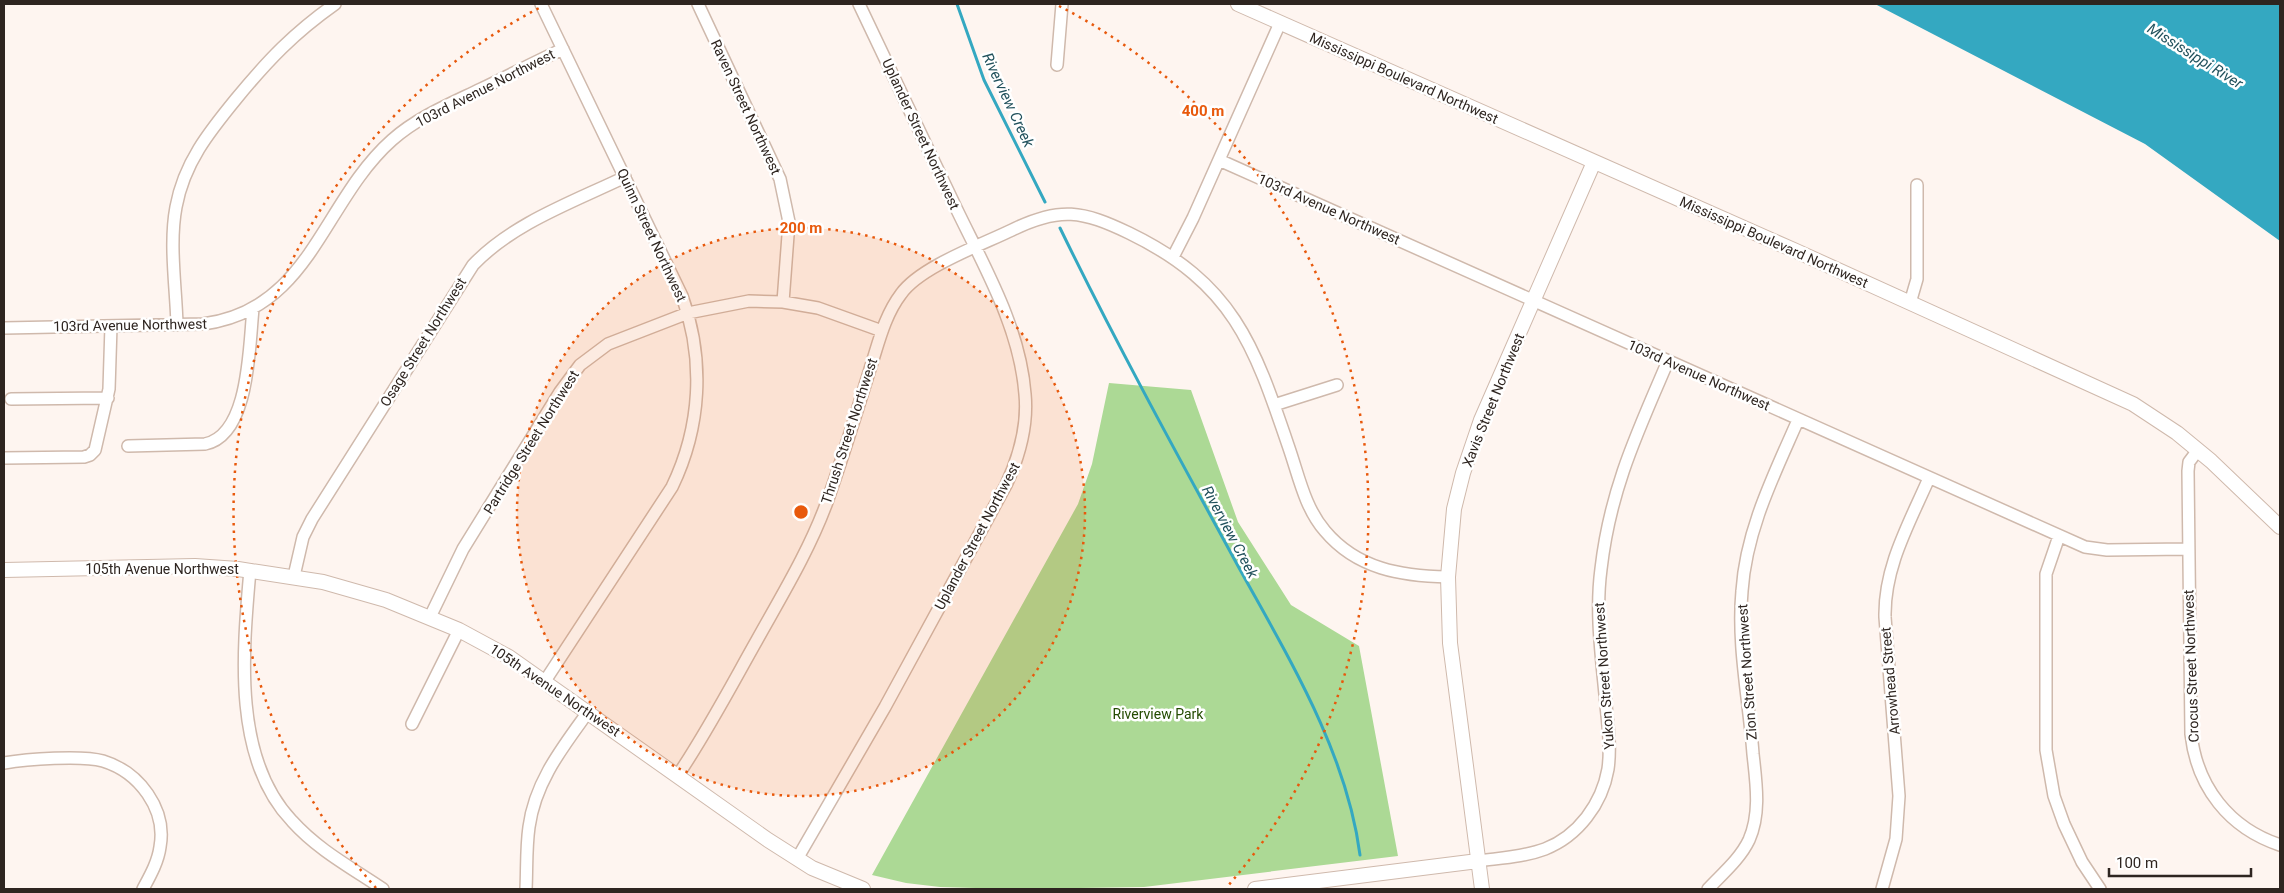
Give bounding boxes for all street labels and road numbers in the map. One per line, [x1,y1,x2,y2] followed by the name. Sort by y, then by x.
[1307,29,1501,127] street label: Mississippi Boulevard Northwest
[708,37,784,177] street label: Raven Street Northwest
[413,46,558,130] street label: 103rd Avenue Northwest
[879,56,963,212] street label: Uplander Street Northwest
[614,166,690,305] street label: Quinn Street Northwest
[1255,170,1403,248] street label: 103rd Avenue Northwest
[1677,193,1871,291] street label: Mississippi Boulevard Northwest
[377,274,469,409] street label: Osage Street Northwest
[53,316,208,334] street label: 103rd Avenue Northwest
[1459,330,1527,469] street label: Xavis Street Northwest
[1625,336,1773,414] street label: 103rd Avenue Northwest
[818,356,880,506] street label: Thrush Street Northwest
[480,367,582,517] street label: Partridge Street Northwest
[931,459,1023,612] street label: Uplander Street Northwest
[85,561,239,577] street label: 105th Avenue Northwest
[2180,589,2202,743] street label: Crocus Street Northwest
[1591,601,1617,750] street label: Yukon Street Northwest
[1734,603,1760,741] street label: Zion Street Northwest
[1877,626,1903,736] street label: Arrowhead Street
[487,640,624,740] street label: 105th Avenue Northwest

